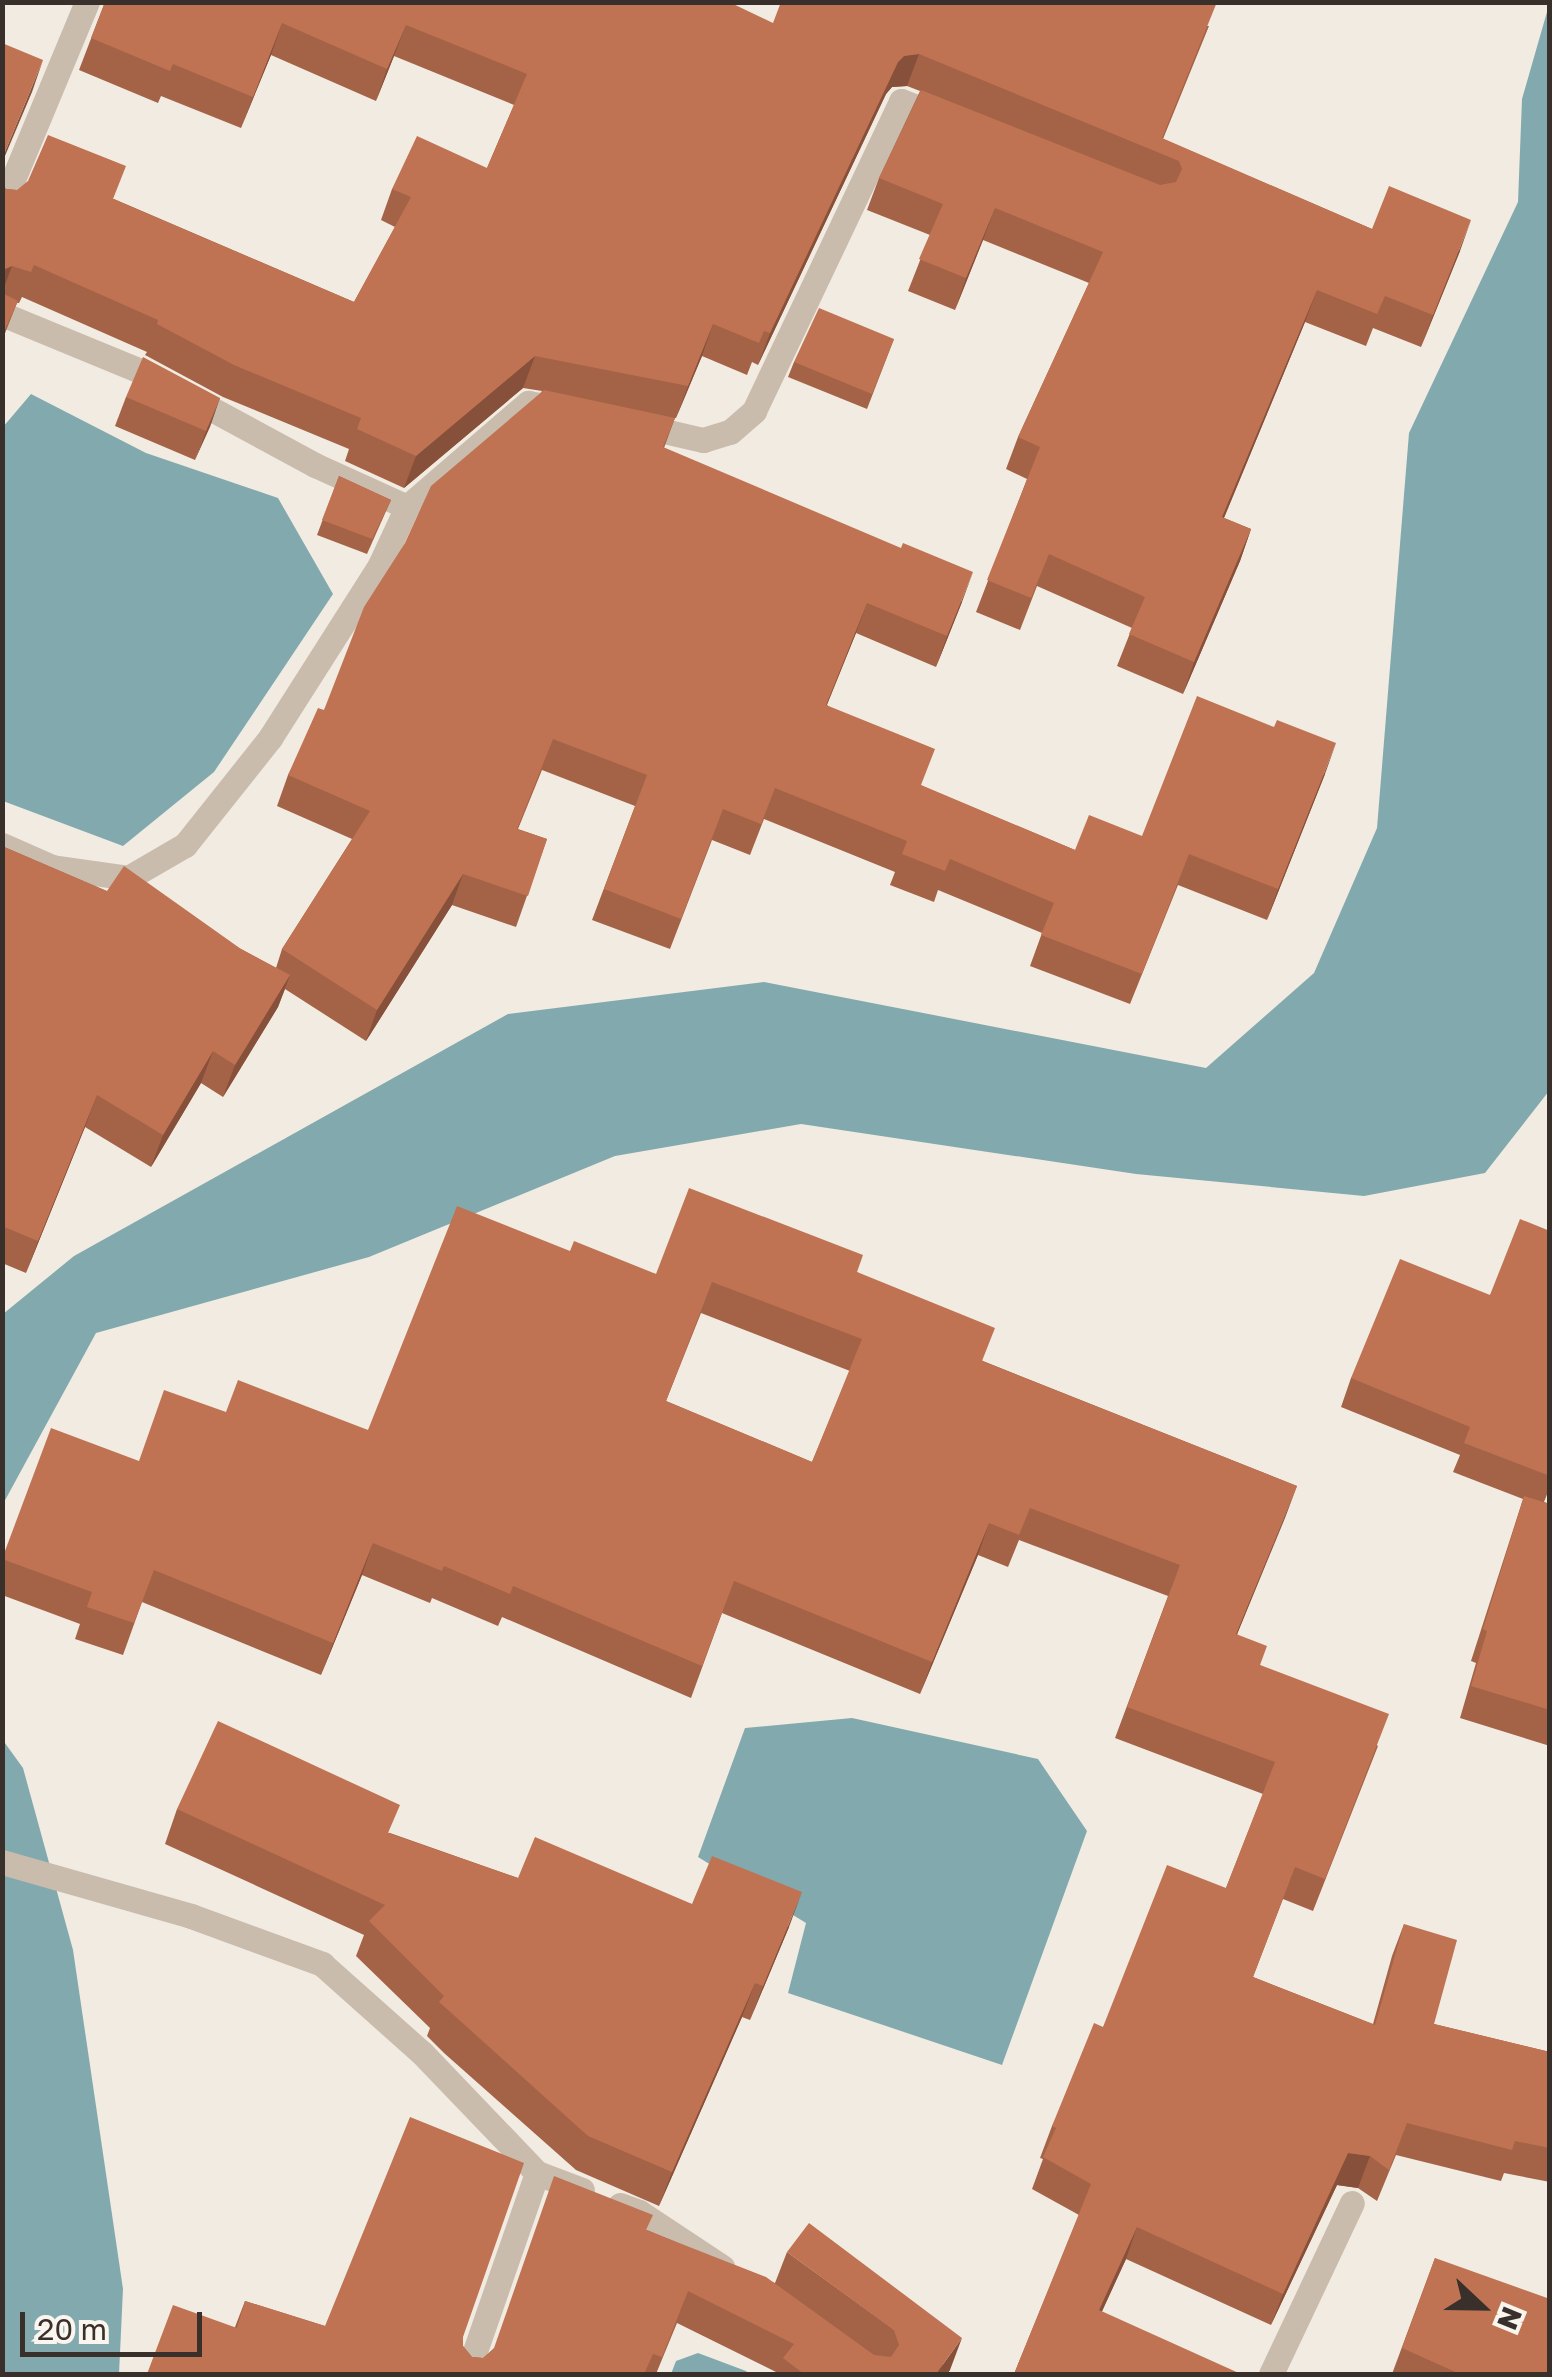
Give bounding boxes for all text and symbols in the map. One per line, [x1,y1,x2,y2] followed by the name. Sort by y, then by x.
[1432,2257,1532,2357] north arrow
[25,2292,208,2354] scale bar
[1491,2302,1530,2334] text: N
[37,2311,107,2347] text: 20 m

